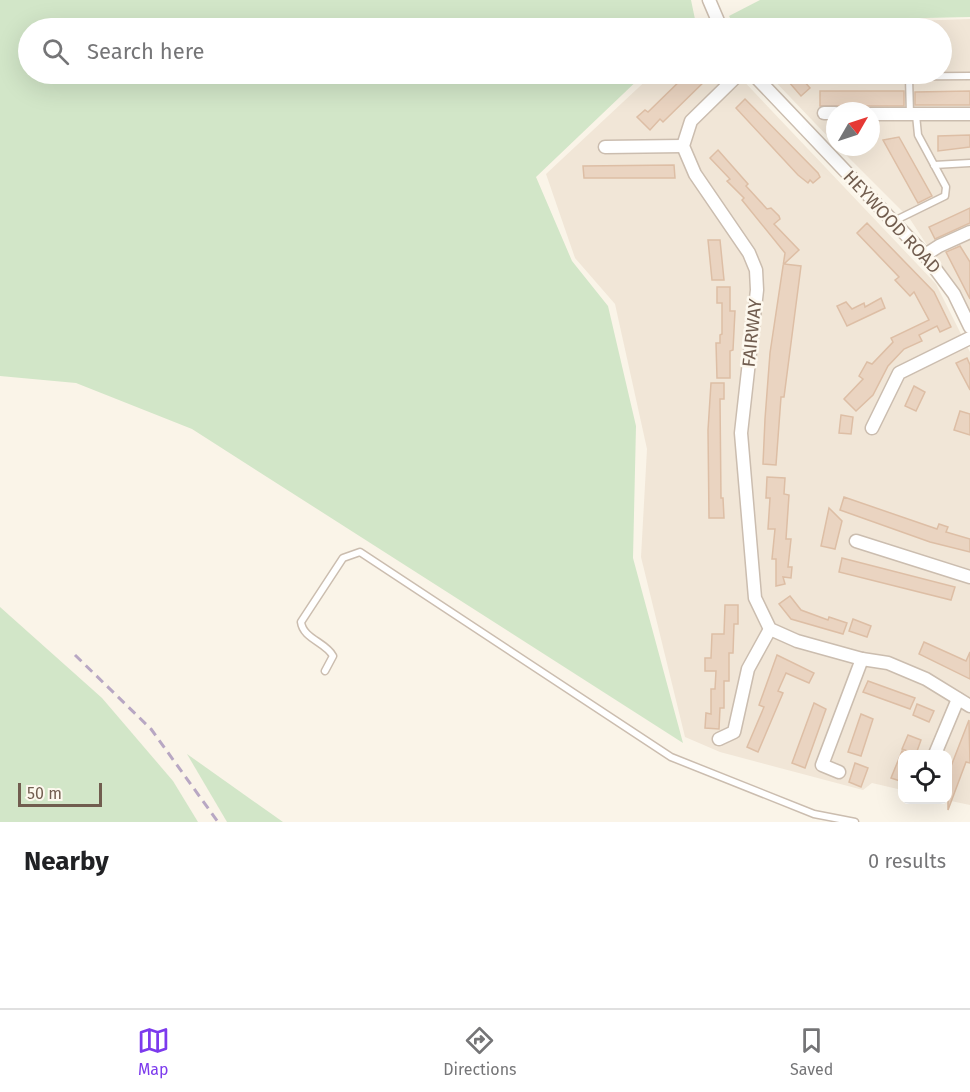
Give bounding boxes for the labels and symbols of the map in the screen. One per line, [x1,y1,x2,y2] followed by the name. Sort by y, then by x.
[826,102,880,156] north arrow
[839,166,945,278] street label: HEYWOOD ROAD
[737,298,767,368] street label: FAIRWAY
[18,780,102,808] scale bar

